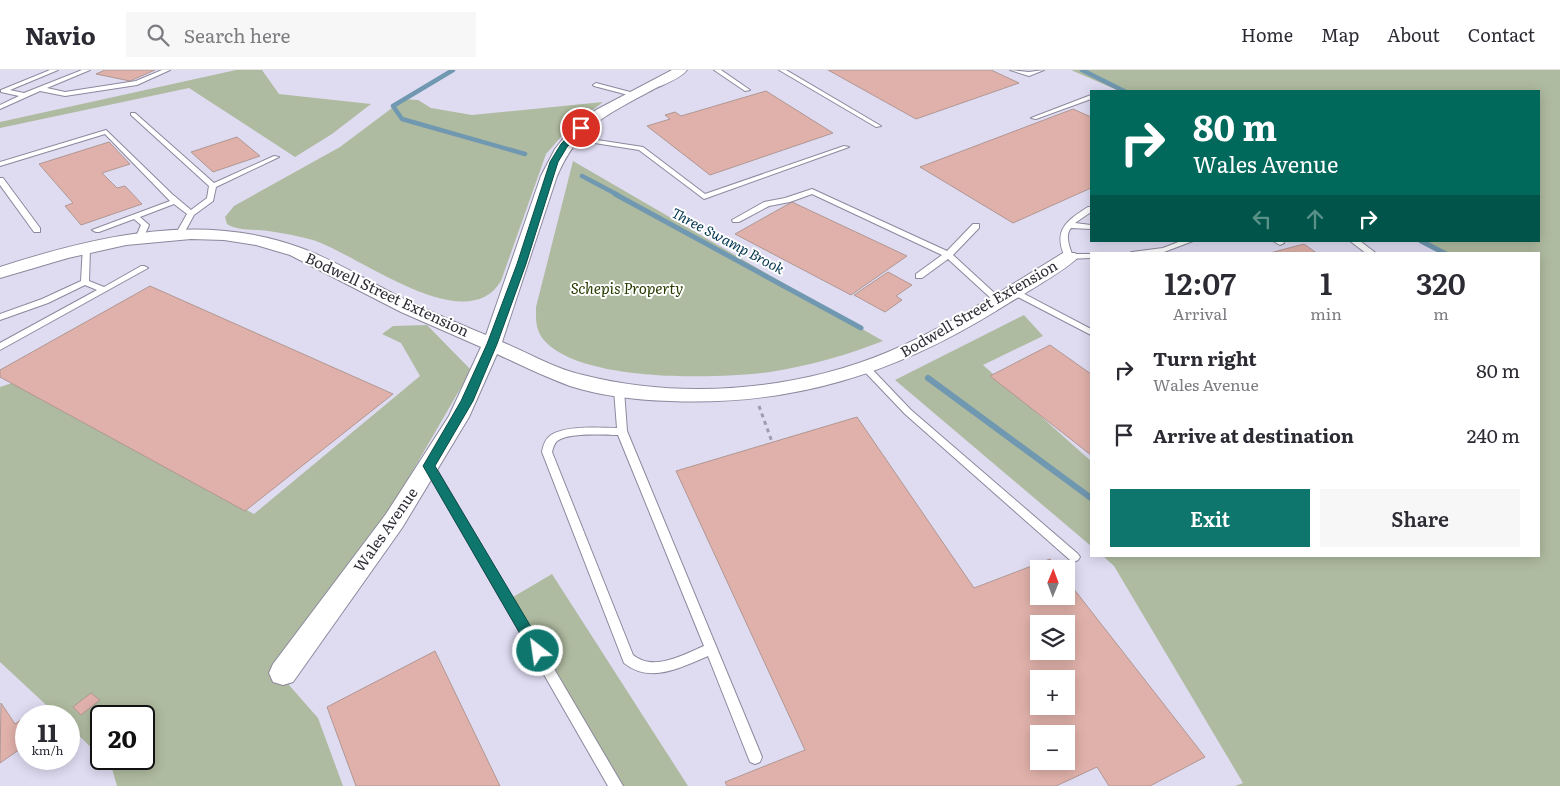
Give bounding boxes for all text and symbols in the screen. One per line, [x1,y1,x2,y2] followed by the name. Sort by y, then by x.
[126,12,476,57] search box
[25,17,96,52] text: Navio
[144,21,172,49] icon: search
[184,21,290,49] text: Search here
[1241,21,1293,48] text: Home
[1321,21,1359,48] text: Map
[1387,21,1440,48] text: About
[1468,21,1535,48] text: Contact
[1193,100,1277,152] text: 80 m
[560,107,602,149] pin
[1110,110,1175,175] icon: right
[567,114,595,142] icon: arrive
[1193,147,1338,180] text: Wales Avenue
[669,202,788,278] water label: Three Swamp Brook
[1248,205,1276,233] icon: left
[1301,205,1329,233] icon: ahead
[1354,205,1382,233] icon: right
[302,245,473,342] street label: Bodwell Street Extension
[895,253,1061,362] street label: Bodwell Street Extension
[1164,260,1236,304] text: 12:07
[1320,260,1332,304] text: 1
[1416,260,1466,304] text: 320
[571,276,683,299] park label: Schepis Property
[1173,301,1227,325] text: Arrival
[1310,301,1342,325] text: min
[1433,301,1449,325] text: m
[1153,344,1257,372] text: Turn right
[1110,356,1138,384] icon: right
[1476,356,1520,384] text: 80 m
[1153,372,1259,396] text: Wales Avenue
[1110,421,1138,449] icon: arrive
[1153,421,1354,449] text: Arrive at destination
[1467,421,1520,449] text: 240 m
[347,482,423,576] street label: Wales Avenue
[1110,489,1310,547] button: Exit
[1320,489,1520,547] button: Share
[1030,560,1075,605] north arrow
[1030,560,1075,770] map controls
[1030,615,1075,660] button: layers
[511,624,563,676] position arrow
[1030,670,1075,715] button: +
[90,705,155,770] speed limit sign: 20
[37,713,58,750] text: 11
[1030,725,1075,770] button: −
[32,741,63,759] text: km/h

